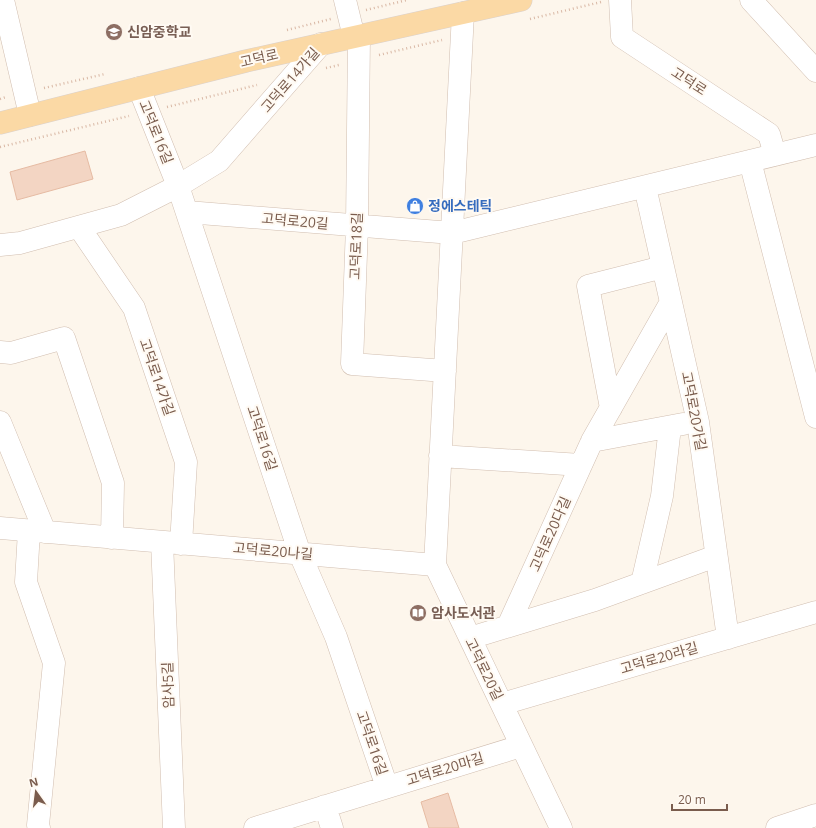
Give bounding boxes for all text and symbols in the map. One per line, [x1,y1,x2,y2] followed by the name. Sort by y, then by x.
[104,22,124,42] school or university icon: 신암중학교
[127,22,192,41] place label: 신암중학교
[256,43,323,116] street label: 고덕로14가길
[238,44,280,71] street label: 고덕로
[668,62,711,99] street label: 고덕로
[135,97,178,167] street label: 고덕로16길
[405,196,425,216] shop icon: 정에스테틱
[428,196,492,215] place label: 정에스테틱
[261,208,330,233] street label: 고덕로20길
[345,212,366,280] street label: 고덕로18길
[135,336,180,418] street label: 고덕로14가길
[677,370,711,452] street label: 고덕로20가길
[243,403,282,473] street label: 고덕로16길
[525,493,575,574] street label: 고덕로20다길
[232,538,314,563] street label: 고덕로20나길
[408,603,428,623] library icon: 암사도서관
[431,603,496,622] place label: 암사도서관
[461,634,508,703] street label: 고덕로20길
[618,637,700,678] street label: 고덕로20라길
[157,661,178,709] street label: 암사5길
[352,708,392,778] street label: 고덕로16길
[404,748,486,789] street label: 고덕로20마길
[16,772,56,812] north arrow
[27,773,40,790] text: N
[672,786,727,812] scale bar
[678,791,706,808] text: 20 m

